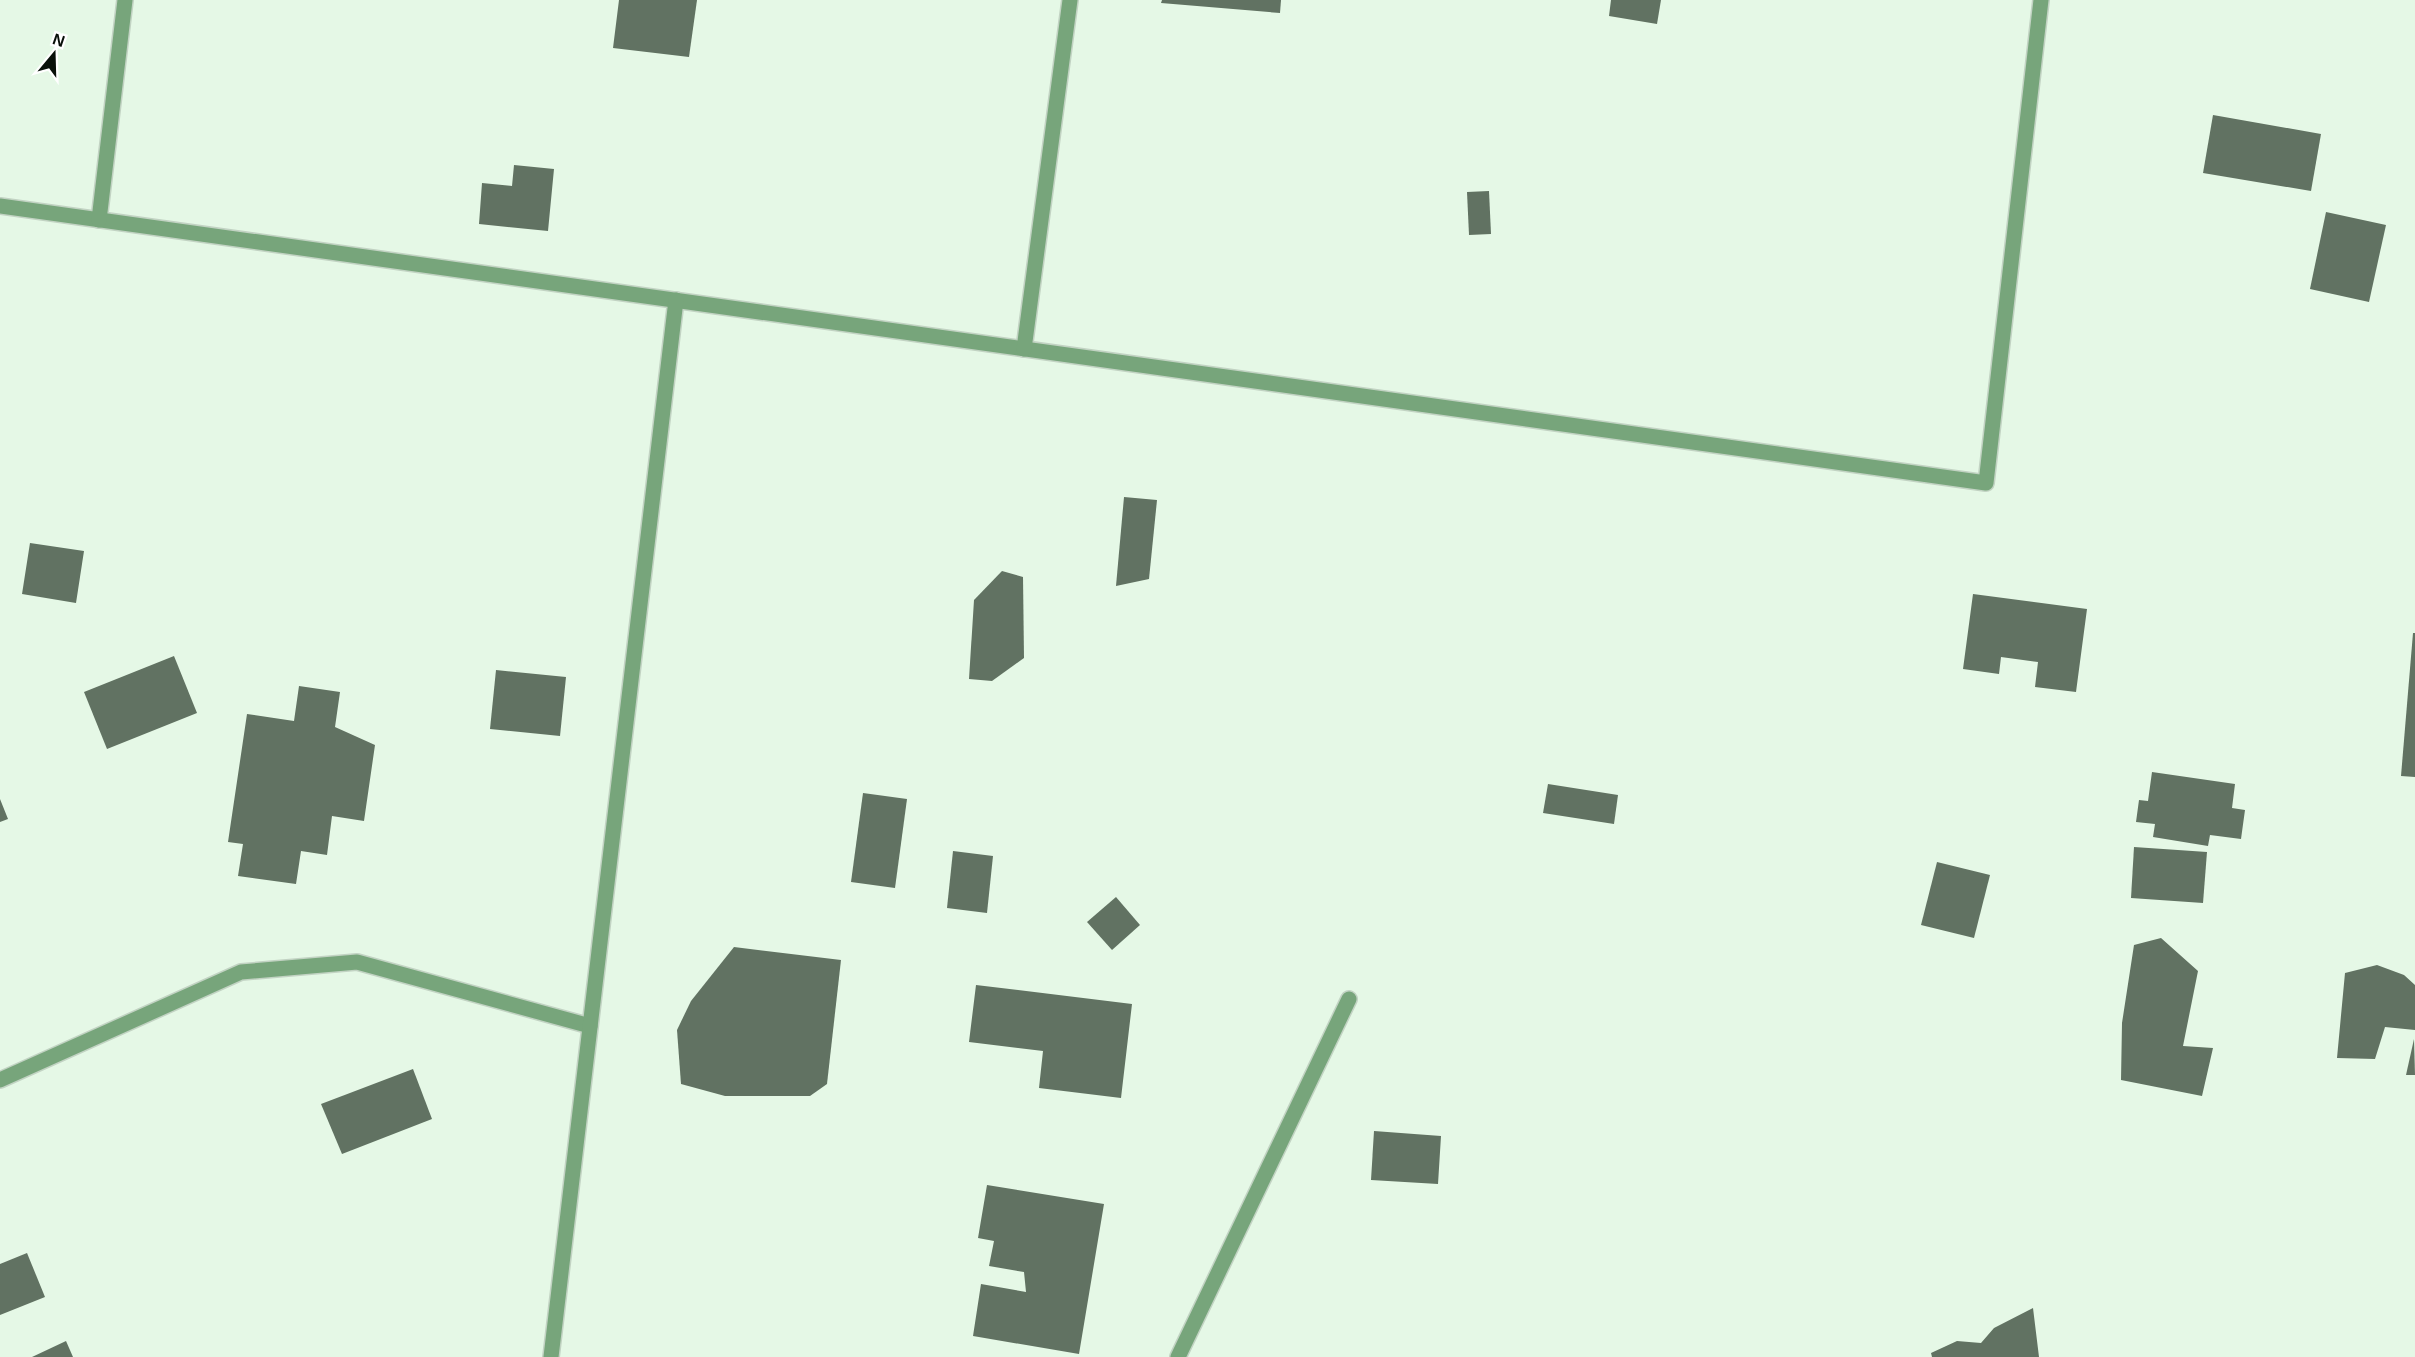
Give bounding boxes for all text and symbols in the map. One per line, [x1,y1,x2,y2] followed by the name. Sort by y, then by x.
[24,24,84,84] north arrow
[50,30,67,50] text: N

